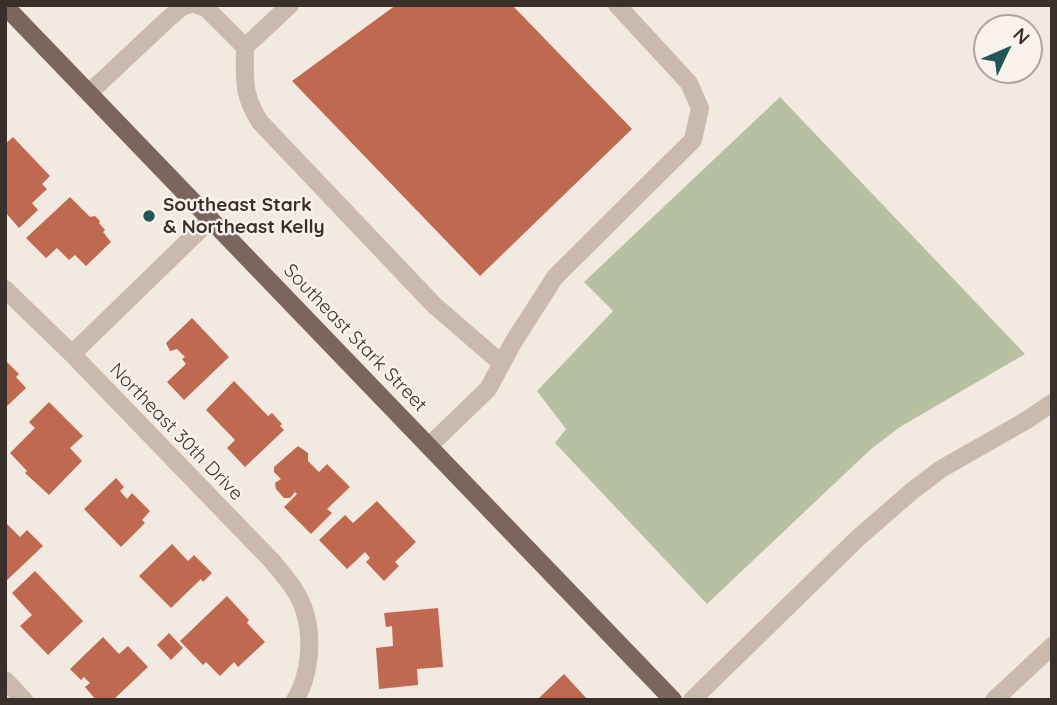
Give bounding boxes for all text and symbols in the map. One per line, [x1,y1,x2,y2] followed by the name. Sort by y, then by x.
[973,14,1043,84] north arrow
[1008,22,1035,49] text: N
[163,194,325,238] place label: Southeast Stark & Northeast Kelly
[141,208,157,224] marker: Southeast Stark & Northeast Kelly
[279,259,431,417] street label: Southeast Stark Street
[105,359,247,505] street label: Northeast 30th Drive

